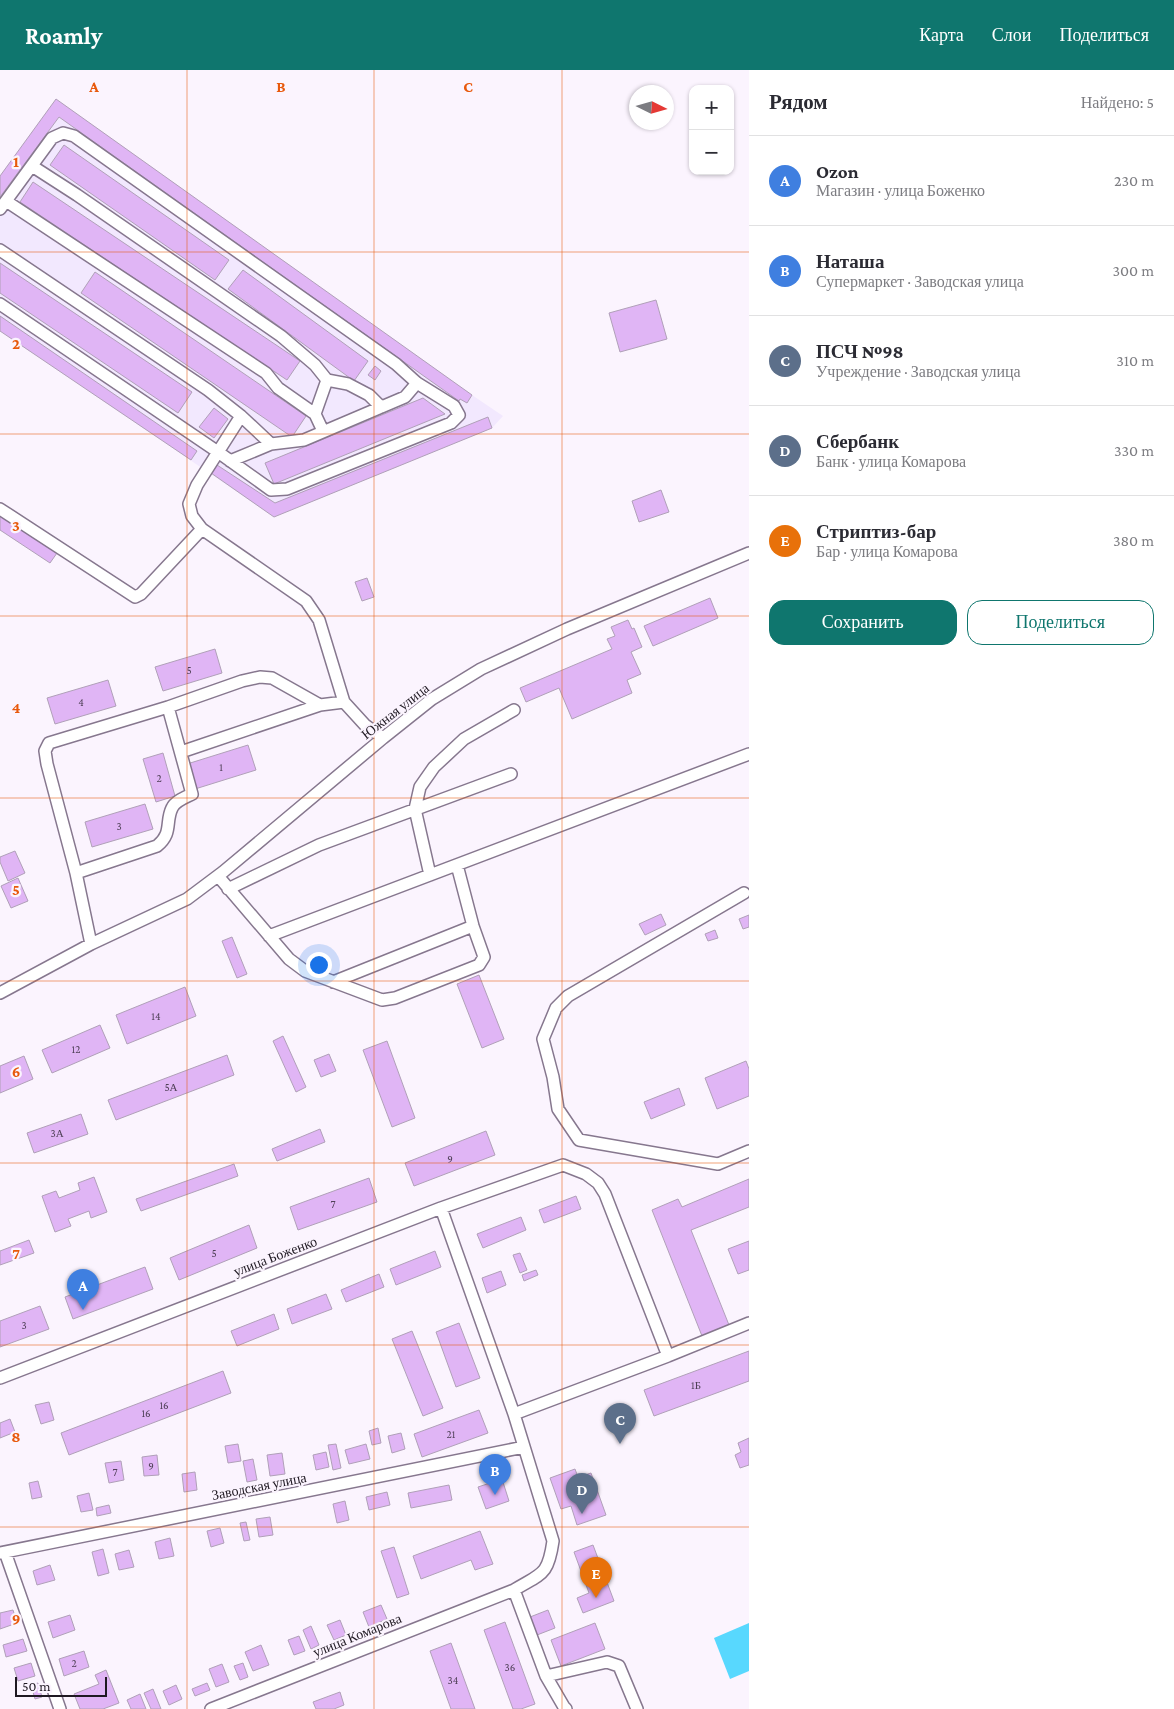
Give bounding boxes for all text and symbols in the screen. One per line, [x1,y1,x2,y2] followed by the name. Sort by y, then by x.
[25,22,102,49] text: Roamly
[919,25,964,45] text: Карта
[992,25,1031,45] text: Слои
[1059,25,1149,45] text: Поделиться
[88,78,99,95] text: A
[276,78,286,95] text: B
[463,78,473,95] text: C
[629,85,674,130] north arrow
[689,85,734,175] map controls
[689,85,734,130] button: +
[769,90,828,114] text: Рядом
[1081,94,1154,111] text: Найдено: 5
[689,130,734,175] button: −
[13,153,19,170] text: 1
[816,161,859,182] text: Ozon
[780,172,790,189] text: A
[1114,172,1154,189] text: 230 m
[816,182,985,199] text: Магазин · улица Боженко
[816,251,884,272] text: Наташа
[780,262,790,279] text: B
[1112,262,1154,279] text: 300 m
[816,273,1024,290] text: Супермаркет · Заводская улица
[12,335,20,352] text: 2
[816,341,904,362] text: ПСЧ №98
[780,352,790,369] text: C
[1116,352,1154,369] text: 310 m
[816,363,1021,380] text: Учреждение · Заводская улица
[816,431,899,452] text: Сбербанк
[779,442,791,459] text: D
[1114,442,1154,459] text: 330 m
[816,453,966,470] text: Банк · улица Комарова
[12,517,20,534] text: 3
[816,521,936,542] text: Стриптиз-бар
[780,532,790,549] text: E
[1113,532,1154,549] text: 380 m
[816,543,958,560] text: Бар · улица Комарова
[769,600,957,645] button: Сохранить
[967,600,1154,645] button: Поделиться
[186,664,192,676] house number: 5
[358,679,433,742] street label: Южная улица
[78,696,84,708] house number: 4
[12,699,21,716] text: 4
[219,761,223,773] house number: 1
[156,772,162,784] house number: 2
[116,820,122,832] house number: 3
[12,881,20,898] text: 5
[306,952,332,978] your location
[151,1010,161,1022] house number: 14
[72,1043,80,1055] house number: 12
[12,1063,20,1080] text: 6
[164,1081,178,1093] house number: 5А
[50,1127,64,1139] house number: 3А
[447,1153,453,1165] house number: 9
[330,1198,336,1210] house number: 7
[231,1233,319,1279] street label: улица Боженко
[12,1245,20,1262] text: 7
[211,1247,217,1259] house number: 5
[67,1269,99,1310] pin: A
[21,1319,27,1331] house number: 3
[691,1379,701,1391] house number: 1Б
[159,1399,169,1411] house number: 16
[604,1403,636,1444] pin: C
[141,1407,151,1419] house number: 16
[11,1428,21,1445] text: 8
[447,1428,456,1440] house number: 21
[479,1454,511,1495] pin: B
[148,1460,154,1472] house number: 9
[112,1466,118,1478] house number: 7
[210,1469,308,1503] street label: Заводская улица
[566,1473,598,1514] pin: D
[580,1557,612,1598] pin: E
[12,1610,20,1627] text: 9
[310,1610,404,1660] street label: улица Комарова
[71,1657,77,1669] house number: 2
[505,1661,515,1673] house number: 36
[15,1674,108,1697] scale bar
[448,1674,459,1686] house number: 34
[22,1678,50,1694] text: 50 m

